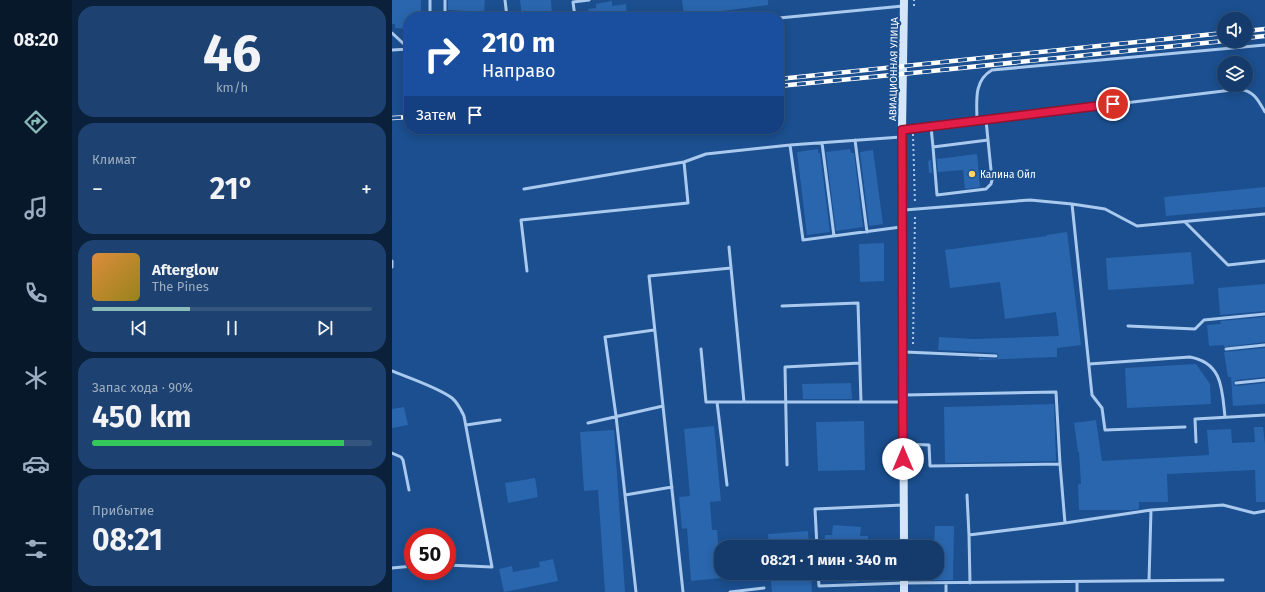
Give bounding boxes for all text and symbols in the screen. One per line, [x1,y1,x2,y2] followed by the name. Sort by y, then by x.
[1217,12,1253,92] map controls
[1217,12,1253,48] button: sound
[887,17,901,121] street label: АВИАЦИОННАЯ УЛИЦА
[203,22,261,85] text: 46
[482,26,556,59] text: 210 m
[416,28,468,80] icon: right
[13,29,59,51] text: 08:20
[1217,56,1253,92] button: layers
[482,60,556,82] text: Направо
[216,80,248,95] text: km/h
[1096,87,1130,121] pin
[1102,93,1124,115] icon: arrive
[464,104,486,126] icon: arrive
[416,106,456,124] text: Затем
[22,108,50,136] icon: directions
[92,152,136,167] text: Климат
[967,169,977,179] marker: Калина Ойл
[980,169,1036,181] place label: Калина Ойл
[210,171,254,207] text: 21°
[92,176,103,203] text: −
[361,176,372,203] text: +
[22,194,50,222] icon: music
[152,261,218,279] text: Afterglow
[22,279,50,307] icon: phone
[152,279,209,294] text: The Pines
[128,317,150,339] icon: previous
[221,317,243,339] icon: pause
[314,317,336,339] icon: next
[22,364,50,392] icon: climate
[92,380,193,395] text: Запас хода · 90%
[92,399,191,435] text: 450 km
[882,438,924,480] position arrow
[22,450,50,478] icon: car
[92,503,154,518] text: Прибытие
[92,522,163,558] text: 08:21
[404,528,456,580] speed limit sign: 50
[22,535,50,563] icon: filters
[761,551,897,569] text: 08:21 · 1 мин · 340 m

